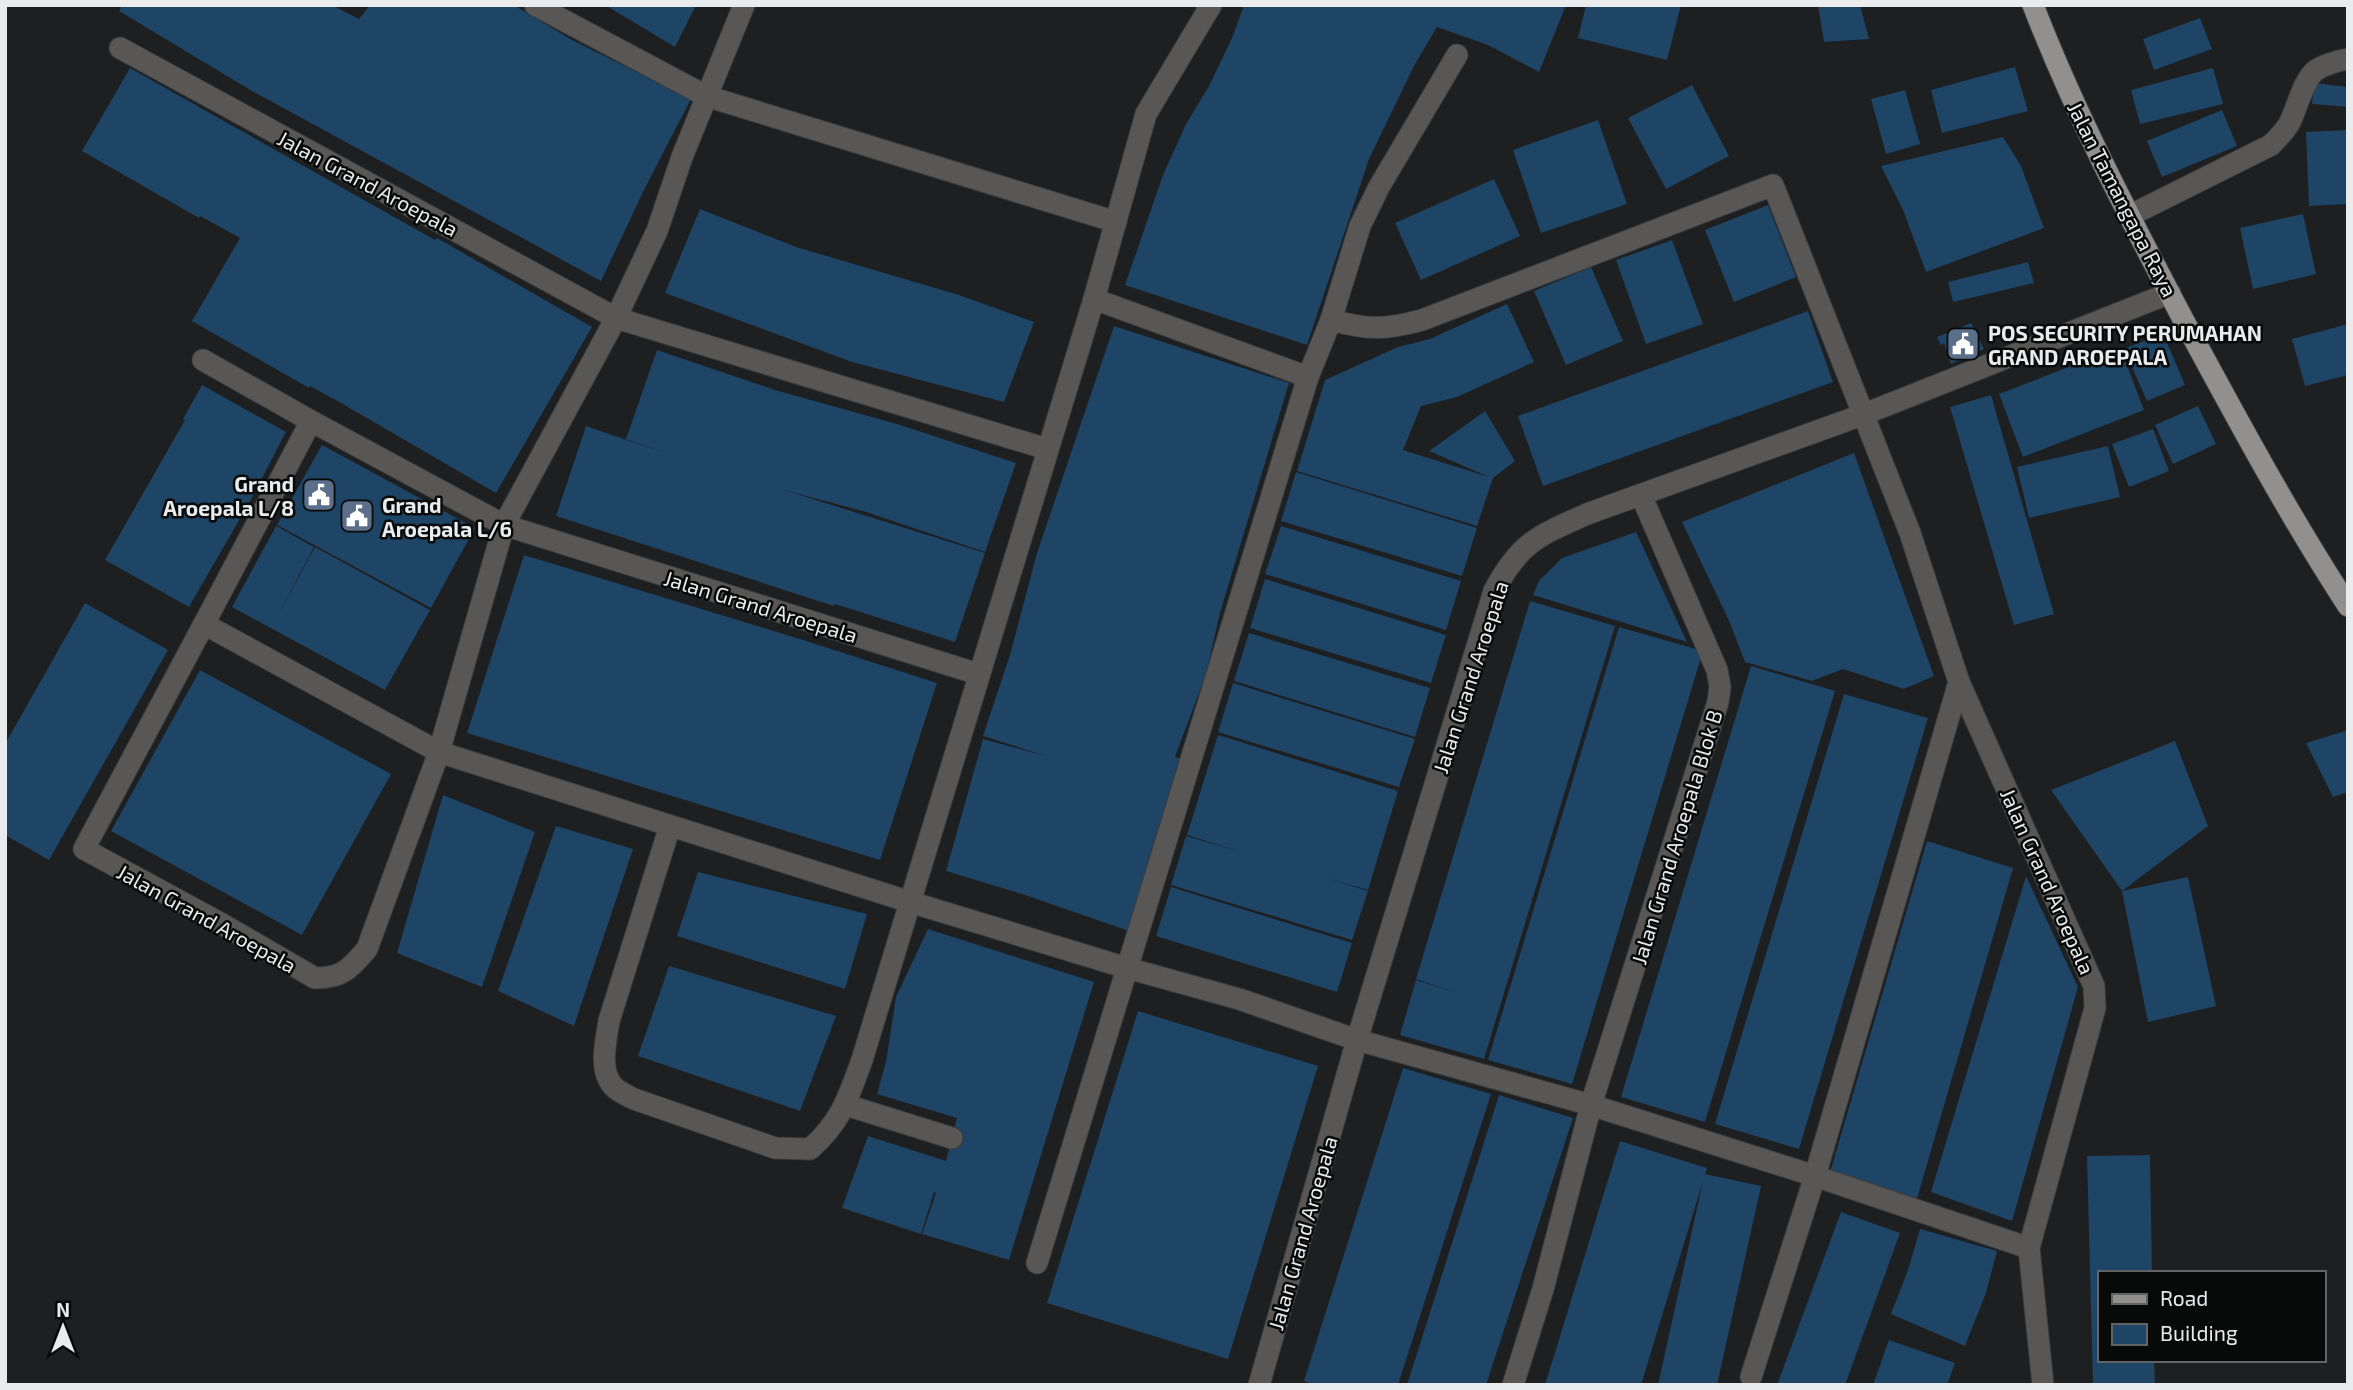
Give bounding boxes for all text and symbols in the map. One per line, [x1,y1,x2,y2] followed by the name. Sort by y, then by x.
[2063,97,2183,301] street label: Jalan Tamangapa Raya
[273,125,463,241] street label: Jalan Grand Aroepala
[1988,320,2262,369] place label: POS SECURITY PERUMAHAN GRAND AROEPALA
[1944,325,1982,363] public building icon: POS SECURITY PERUMAHAN GRAND AROEPALA
[163,471,294,520] place label: Grand Aroepala L/8
[300,476,338,514] public building icon: Grand Aroepala L/8
[382,492,512,541] place label: Grand Aroepala L/6
[338,497,376,535] public building icon: Grand Aroepala L/6
[661,565,861,647] street label: Jalan Grand Aroepala
[1427,578,1513,776] street label: Jalan Grand Aroepala
[1625,707,1727,967] street label: Jalan Grand Aroepala Blok B
[1996,784,2100,978] street label: Jalan Grand Aroepala
[113,858,301,978] street label: Jalan Grand Aroepala
[1262,1133,1342,1333] street label: Jalan Grand Aroepala
[2098,1271,2325,1362] legend
[2160,1285,2208,1310] text: Road
[28,1292,98,1362] north arrow
[56,1298,70,1321] text: N
[2160,1320,2238,1345] text: Building

